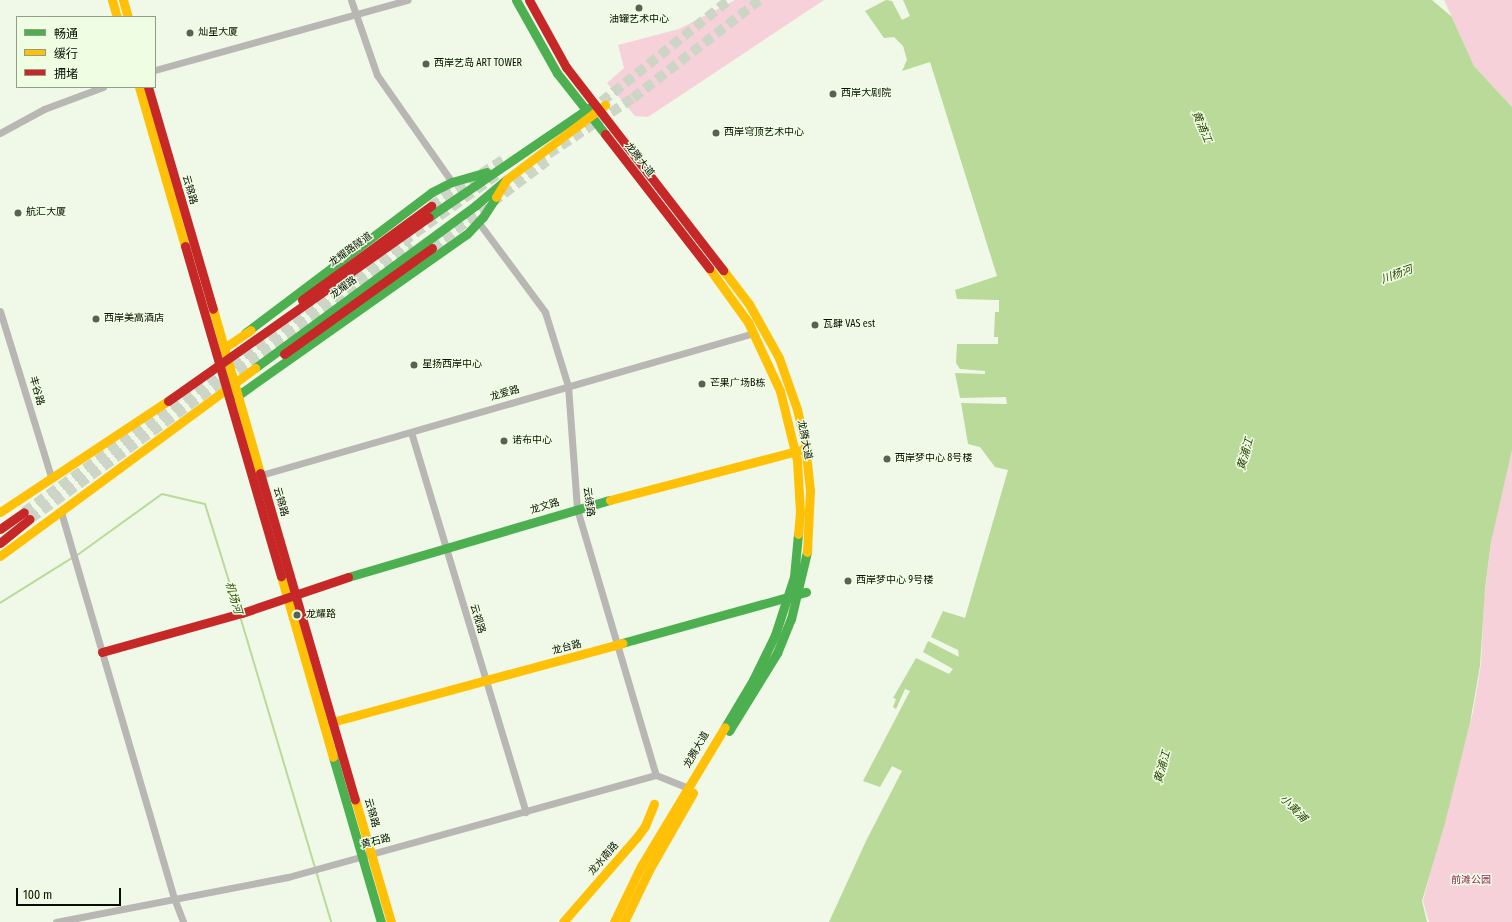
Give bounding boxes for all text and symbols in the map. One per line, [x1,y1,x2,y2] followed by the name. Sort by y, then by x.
[634,3,644,13] marker: 油罐艺术中心
[609,14,669,26] place label: 油罐艺术中心
[16,16,156,88] legend
[54,27,78,41] text: 畅通
[198,27,238,39] place label: 灿星大厦
[185,28,195,38] marker: 灿星大厦
[54,47,78,61] text: 缓行
[434,58,522,70] place label: 西岸艺岛 ART TOWER
[421,59,431,69] marker: 西岸艺岛 ART TOWER
[54,67,78,81] text: 拥堵
[841,88,891,100] place label: 西岸大剧院
[828,89,838,99] marker: 西岸大剧院
[1188,109,1214,145] water label: 黄浦江
[724,127,804,139] place label: 西岸穹顶艺术中心
[711,128,721,138] marker: 西岸穹顶艺术中心
[622,141,656,179] street label: 龙腾大道
[179,174,199,206] street label: 云锦路
[26,207,66,219] place label: 航汇大厦
[13,208,23,218] marker: 航汇大厦
[327,230,375,270] street label: 龙耀路隧道
[1379,263,1415,287] water label: 川杨河
[328,274,360,302] street label: 龙耀路
[104,313,164,325] place label: 西岸美高酒店
[91,314,101,324] marker: 西岸美高酒店
[823,319,875,331] place label: 瓦肆 VAS est
[810,320,820,330] marker: 瓦肆 VAS est
[422,359,482,371] place label: 星扬西岸中心
[409,360,419,370] marker: 星扬西岸中心
[26,375,46,407] street label: 丰谷路
[710,378,765,390] place label: 芒果广场B栋
[697,379,707,389] marker: 芒果广场B栋
[489,384,521,404] street label: 龙爱路
[794,419,814,461] street label: 龙腾大道
[512,435,552,447] place label: 诺布中心
[499,436,509,446] marker: 诺布中心
[1235,436,1257,472] water label: 黄浦江
[895,453,972,465] place label: 西岸梦中心 8号楼
[882,454,892,464] marker: 西岸梦中心 8号楼
[270,486,290,518] street label: 云锦路
[580,486,596,518] street label: 云绣路
[529,497,561,517] street label: 龙文路
[856,575,933,587] place label: 西岸梦中心 9号楼
[843,576,853,586] marker: 西岸梦中心 9号楼
[222,580,244,616] water label: 机场河
[467,603,487,635] street label: 云视路
[291,609,303,621] marker: 龙耀路
[306,609,336,621] place label: 龙耀路
[551,638,583,658] street label: 龙台路
[682,730,712,770] street label: 龙腾大道
[1152,749,1174,785] water label: 黄浦江
[1277,793,1309,825] water label: 小黄浦
[361,797,381,829] street label: 云锦路
[360,832,392,852] street label: 黄石路
[586,840,622,878] street label: 龙水南路
[1451,875,1491,887] park label: 前滩公园
[18,880,123,906] scale bar
[23,888,52,902] text: 100 m

